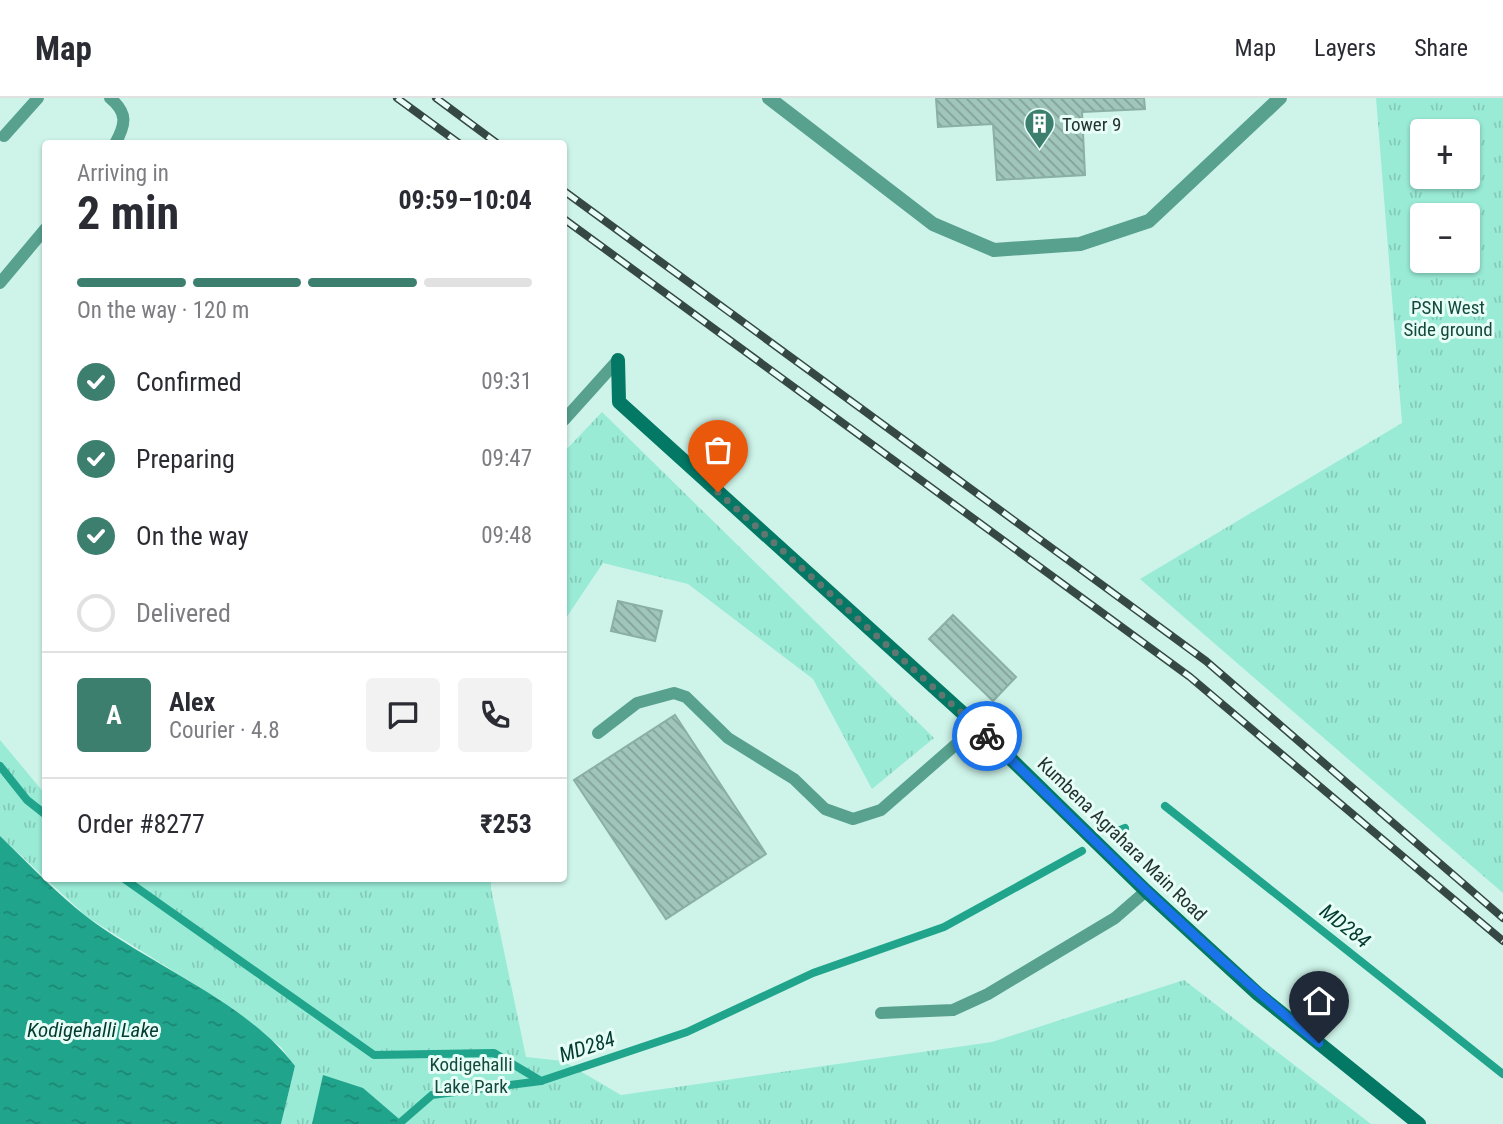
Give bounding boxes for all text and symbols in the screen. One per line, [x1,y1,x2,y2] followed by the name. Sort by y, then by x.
[35,29,92,68] text: Map
[1235,34,1276,62] text: Map
[1314,34,1376,62] text: Layers
[1414,34,1468,62] text: Share
[1022,107,1056,151] building icon: Tower 9
[1062,113,1121,136] place label: Tower 9
[1410,119,1480,273] map controls
[1410,119,1480,189] button: +
[77,160,169,187] text: Arriving in
[398,185,532,215] text: 09:59–10:04
[77,186,179,240] text: 2 min
[1410,203,1480,273] button: −
[1403,296,1493,341] park label: PSN West Side ground
[77,297,249,324] text: On the way · 120 m
[77,363,115,401] icon: check
[136,367,242,397] text: Confirmed
[481,368,532,395] text: 09:31
[688,420,748,492] pin
[699,431,737,469] icon: bag
[77,440,115,478] icon: check
[136,444,235,474] text: Preparing
[481,445,532,472] text: 09:47
[77,517,115,555] icon: check
[136,521,249,551] text: On the way
[481,522,532,549] text: 09:48
[136,598,231,628] text: Delivered
[366,678,440,752] button: chat
[458,678,532,752] button: phone
[169,687,215,717] text: Alex
[106,700,122,730] text: A
[952,701,1022,771] courier
[169,717,280,744] text: Courier · 4.8
[968,717,1006,755] icon: bike
[1033,752,1211,926] street label: Kumbena Agrahara Main Road
[77,809,205,839] text: Order #8277
[480,809,532,839] text: ₹253
[1315,899,1375,953] water label: MD284
[1289,971,1349,1043] pin
[1300,982,1338,1020] icon: home
[27,1018,159,1042] water label: Kodigehalli Lake
[556,1027,618,1067] water label: MD284
[429,1053,513,1098] park label: Kodigehalli Lake Park

